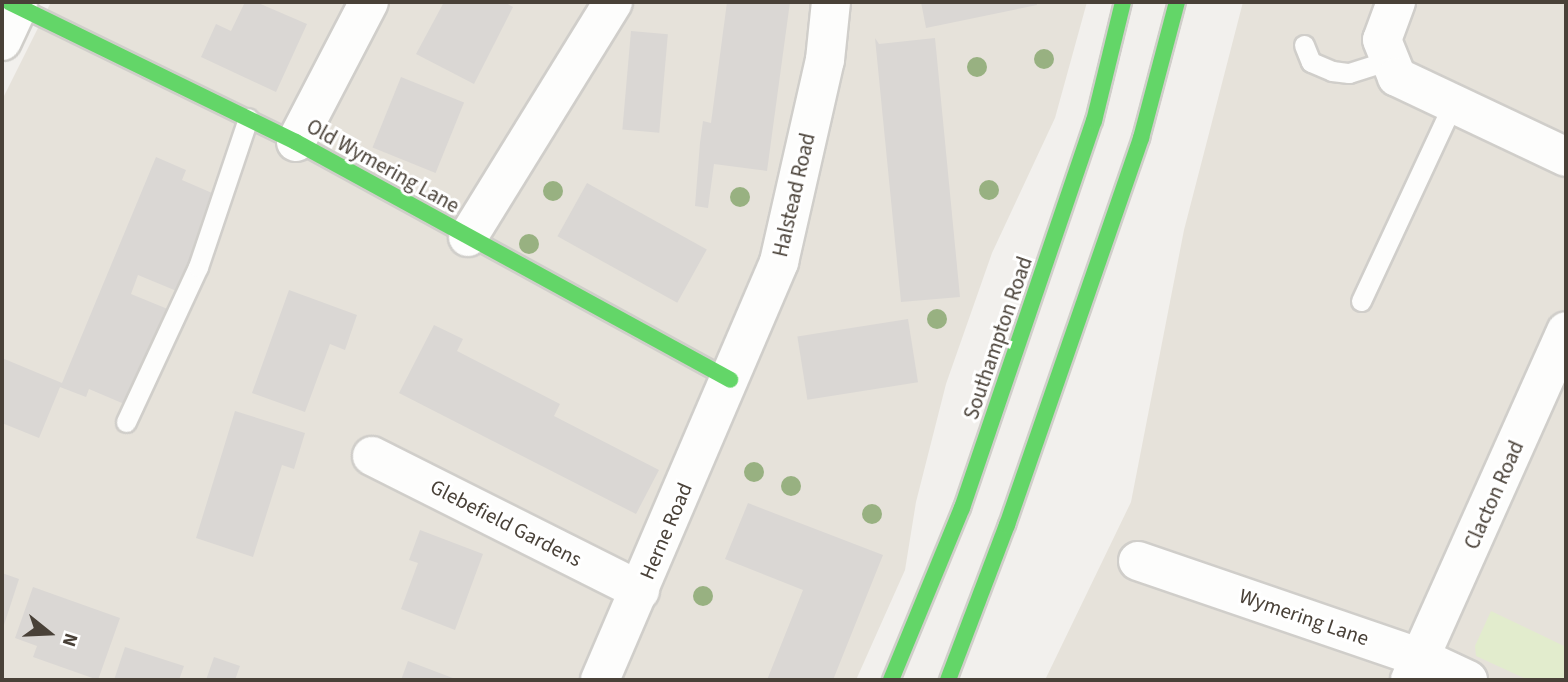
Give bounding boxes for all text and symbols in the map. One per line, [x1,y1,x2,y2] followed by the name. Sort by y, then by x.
[302,114,464,218] street label: Old Wymering Lane
[767,131,821,259] street label: Halstead Road
[958,253,1038,423] street label: Southampton Road
[1459,437,1529,553] street label: Clacton Road
[426,474,586,572] street label: Glebefield Gardens
[634,479,698,583] street label: Herne Road
[1236,583,1372,651] street label: Wymering Lane
[14,598,84,668] north arrow
[55,629,84,650] text: N

